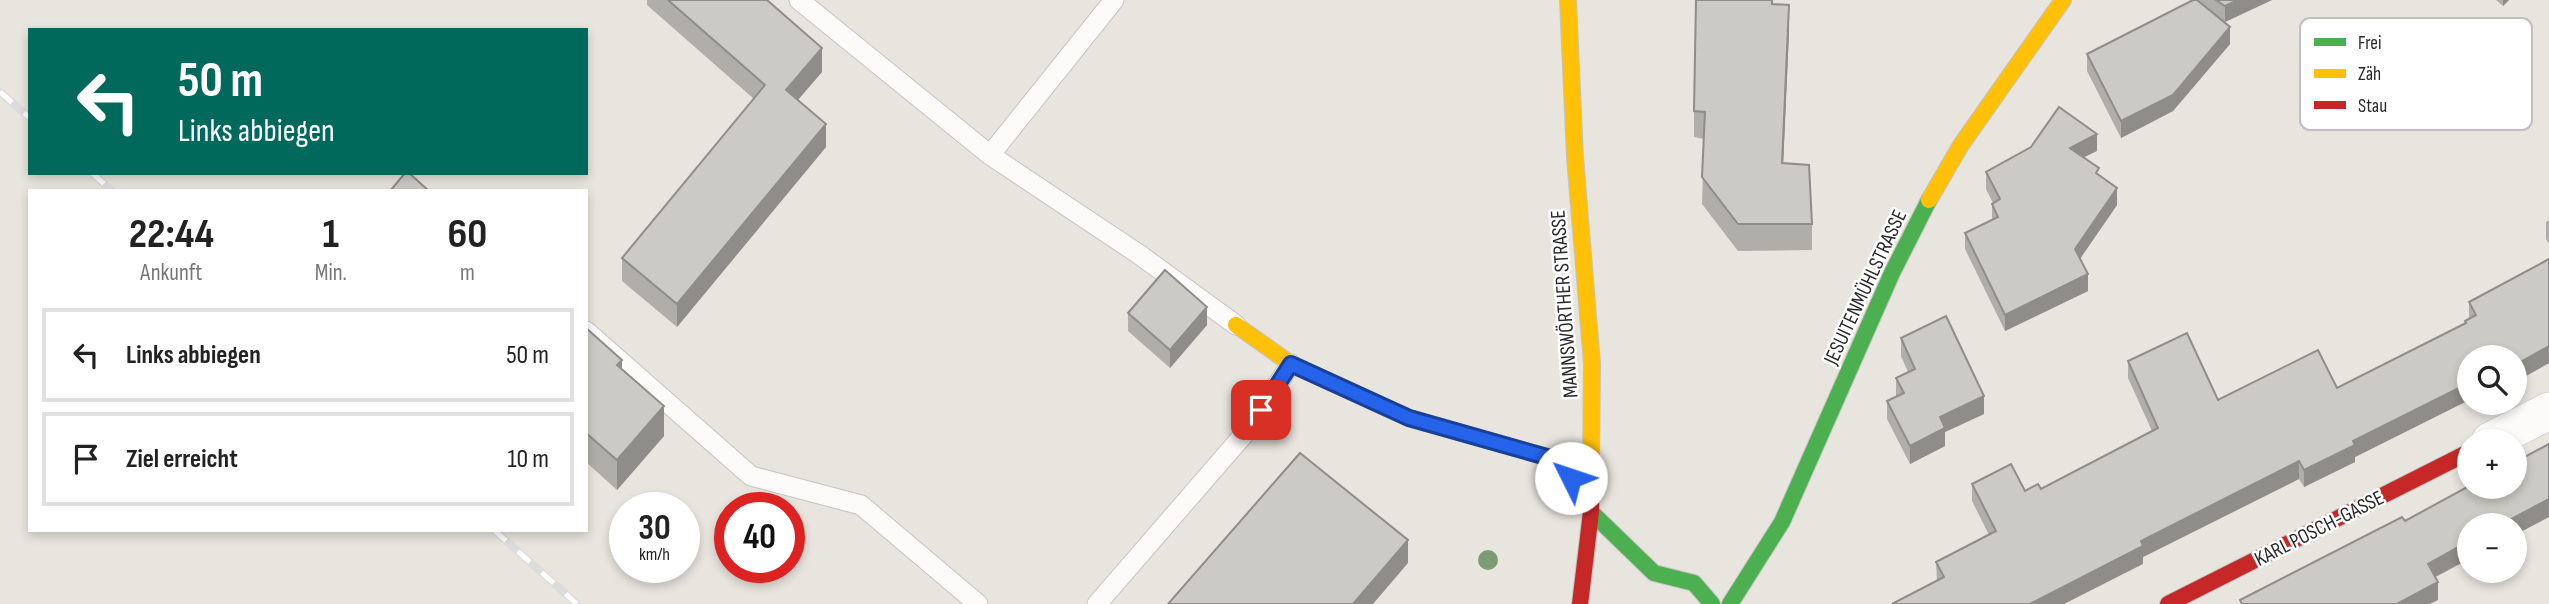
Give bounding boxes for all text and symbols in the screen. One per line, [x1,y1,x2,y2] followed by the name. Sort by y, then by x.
[2300,18,2532,130] legend
[2358,32,2382,55] text: Frei
[178,52,263,111] text: 50 m
[63,56,154,147] icon: left
[2358,63,2381,86] text: Zäh
[2358,95,2387,118] text: Stau
[178,112,335,151] text: Links abbiegen
[1818,206,1912,369] street label: JESUITENMÜHLSTRASSE
[129,209,214,260] text: 22:44
[323,209,339,260] text: 1
[448,209,487,260] text: 60
[1545,209,1584,399] street label: MANNSWÖRTHER STRASSE
[140,259,202,287] text: Ankunft
[315,259,347,287] text: Min.
[460,259,475,287] text: m
[67,336,105,374] icon: left
[126,340,261,371] text: Links abbiegen
[506,340,549,371] text: 50 m
[2457,345,2527,583] map controls
[2457,345,2527,415] button: search
[1231,380,1291,440] pin
[1242,391,1280,429] icon: arrive
[2457,429,2527,499] button: +
[67,440,105,478] icon: arrive
[1534,441,1608,515] position arrow
[126,444,238,475] text: Ziel erreicht
[507,444,549,475] text: 10 m
[2250,485,2388,572] street label: KARL POSCH-GASSE
[714,492,805,583] speed limit sign: 40
[638,507,671,550] text: 30
[2457,513,2527,583] button: −
[639,544,670,565] text: km/h

